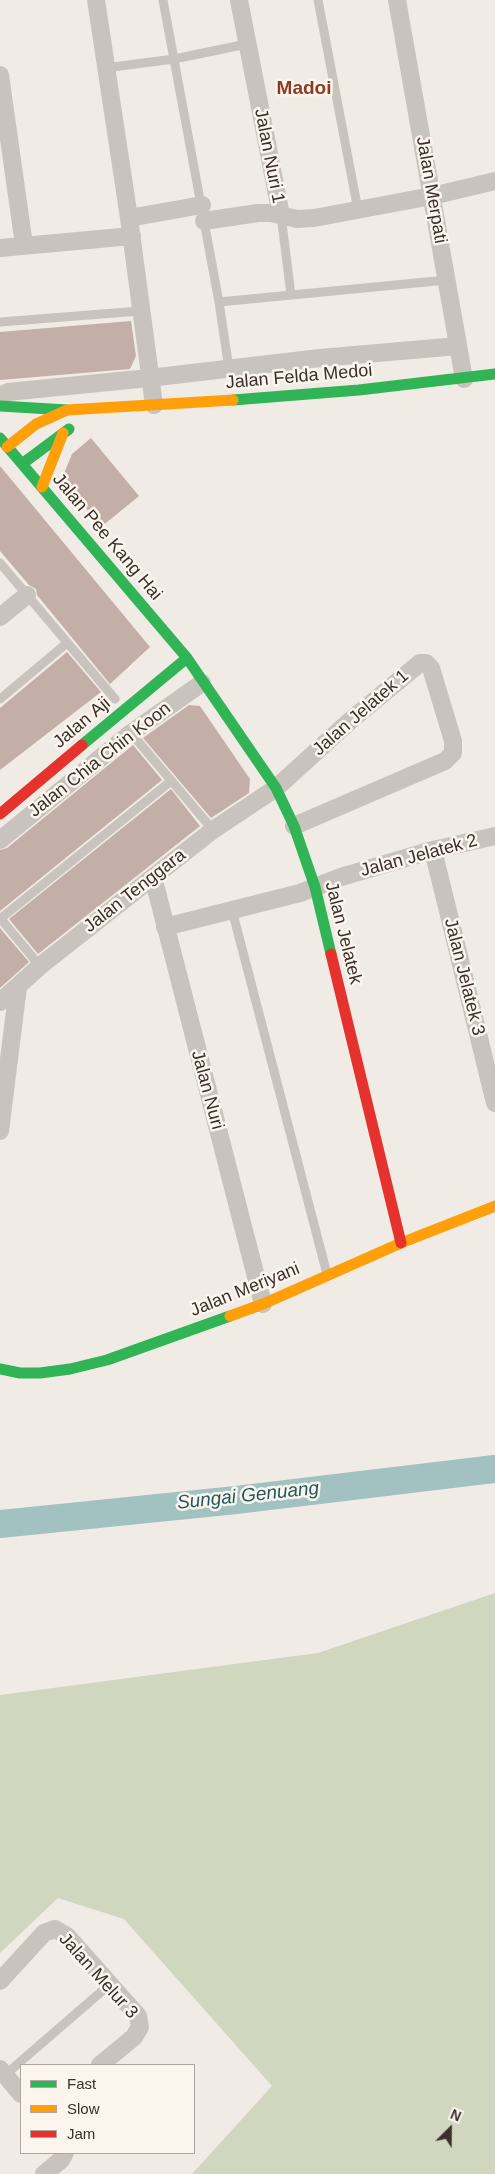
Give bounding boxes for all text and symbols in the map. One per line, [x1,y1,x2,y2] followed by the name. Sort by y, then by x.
[277,78,331,100] district label: Madoi
[249,107,289,205] street label: Jalan Nuri 1
[411,135,451,245] street label: Jalan Merpati
[225,360,373,394] street label: Jalan Felda Medoi
[48,469,166,605] street label: Jalan Pee Kang Hai
[309,665,413,761] street label: Jalan Jelatek 1
[49,693,115,753] street label: Jalan Aji
[25,698,175,822] street label: Jalan Chia Chin Koon
[358,830,480,882] street label: Jalan Jelatek 2
[80,845,190,937] street label: Jalan Tenggara
[320,879,366,987] street label: Jalan Jelatek
[439,916,489,1038] street label: Jalan Jelatek 3
[186,1048,228,1132] street label: Jalan Nuri
[187,1258,303,1322] street label: Jalan Meriyani
[176,1477,320,1515] water label: Sungai Genuang
[54,1929,142,2023] street label: Jalan Melur 3
[20,2064,195,2154] legend
[67,2075,96,2092] text: Fast
[67,2100,100,2117] text: Slow
[425,2104,475,2154] north arrow
[448,2106,464,2125] text: N
[67,2125,95,2142] text: Jam

